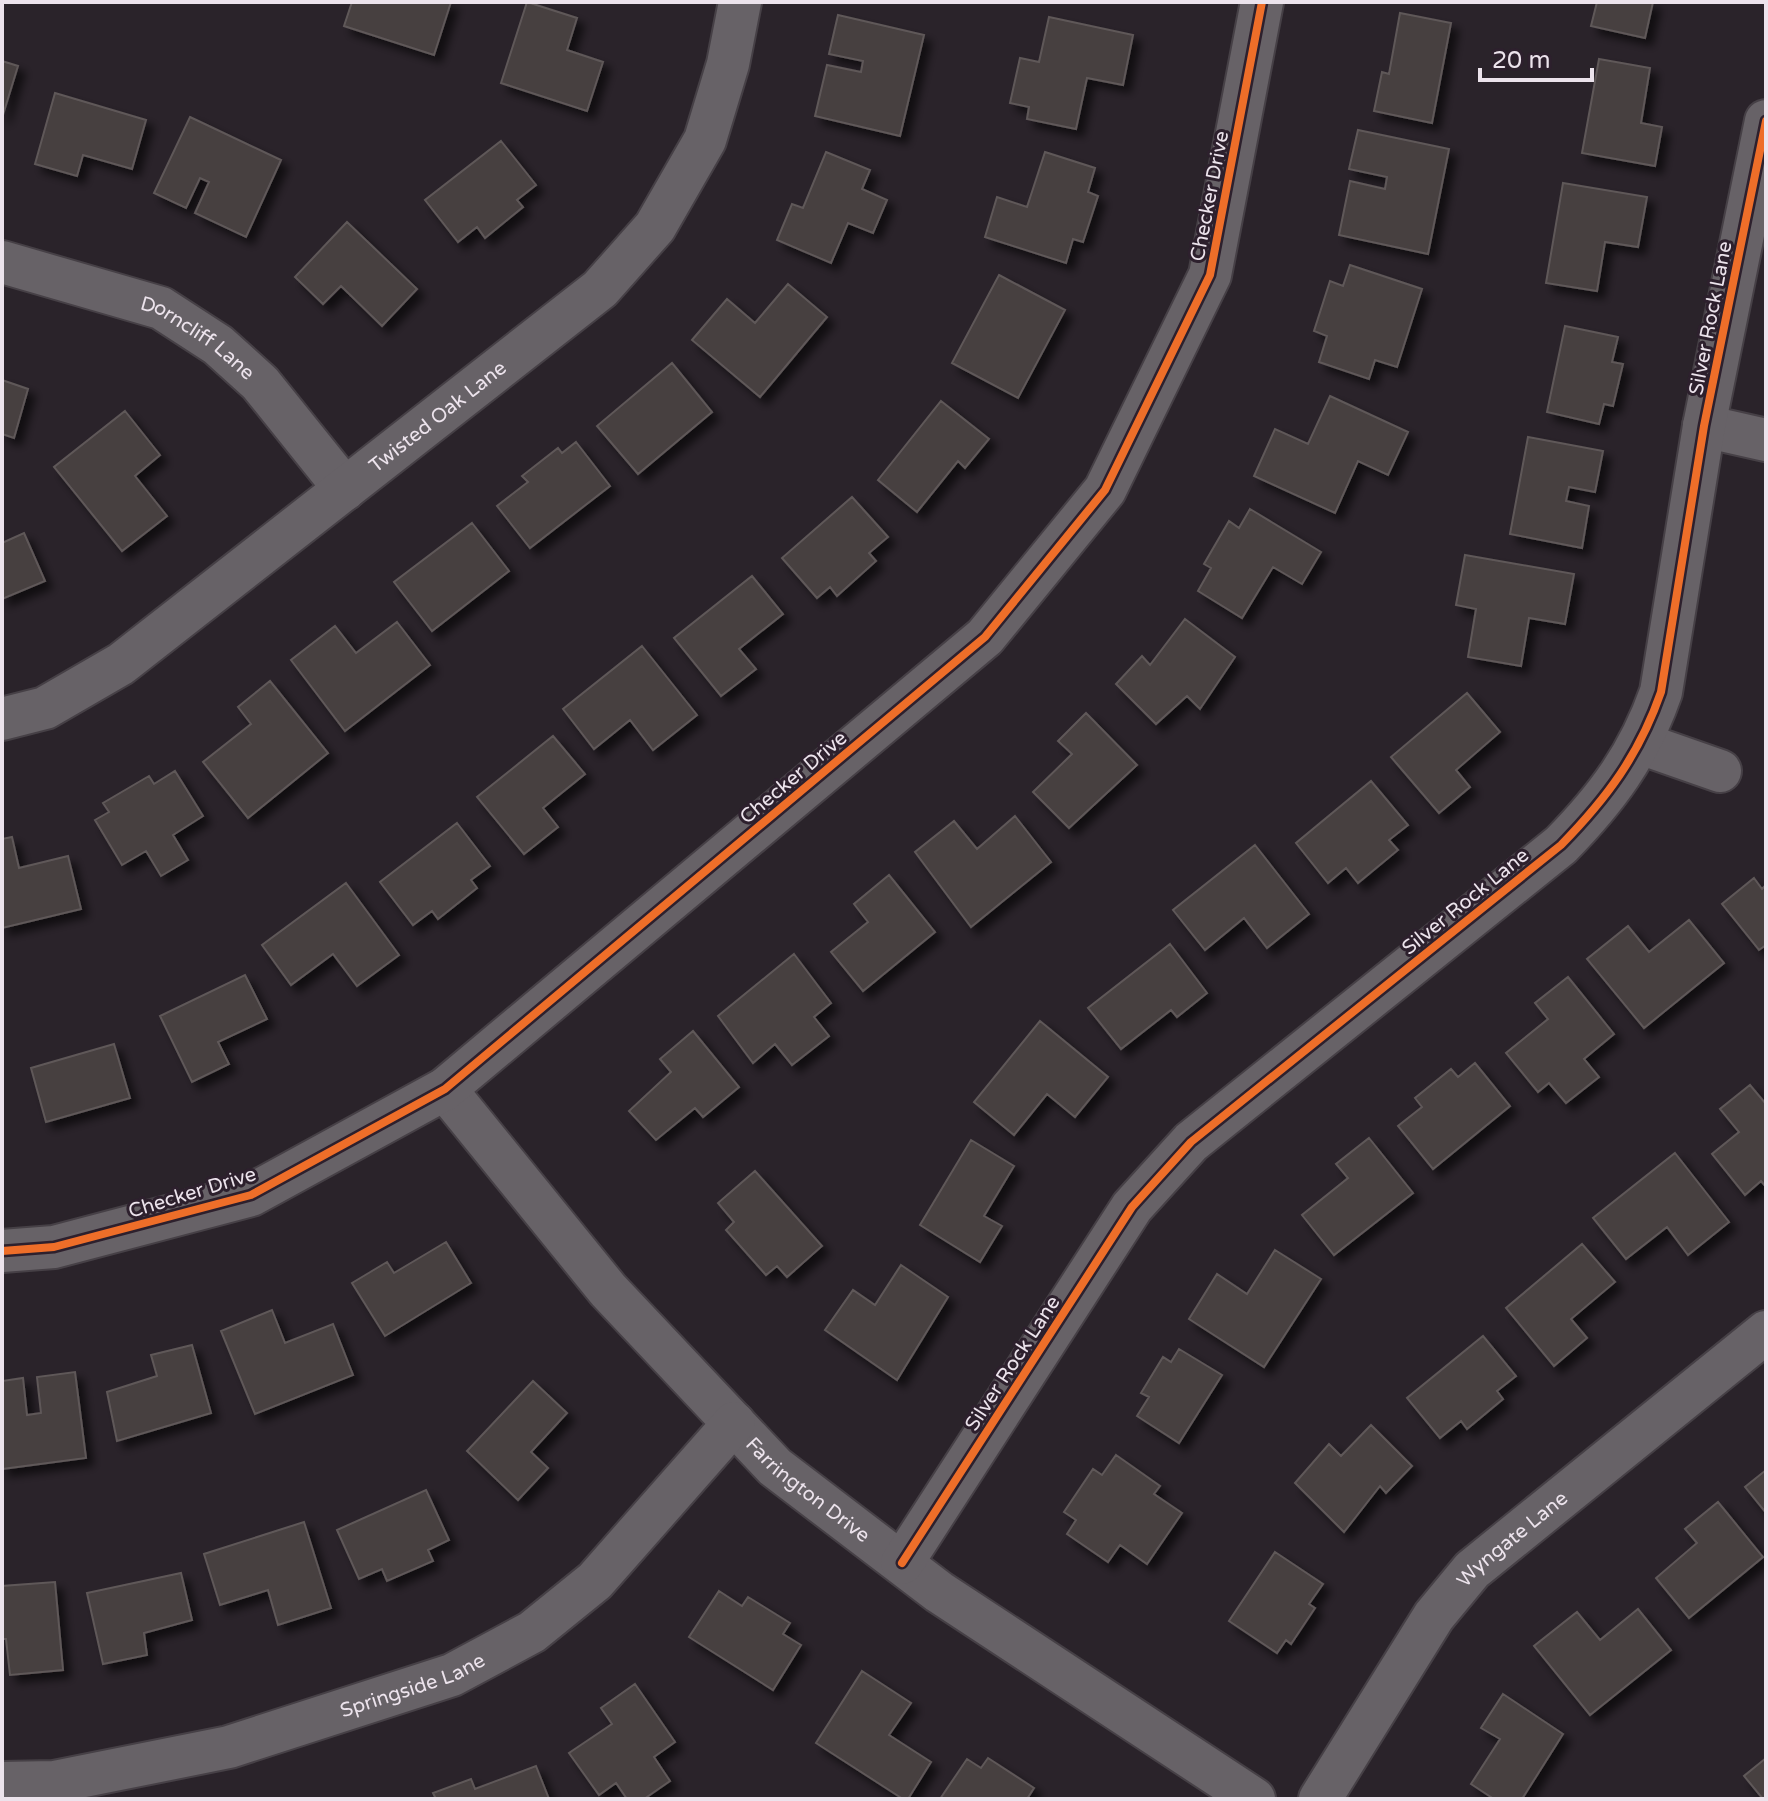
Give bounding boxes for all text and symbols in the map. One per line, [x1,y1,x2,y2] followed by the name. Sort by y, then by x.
[1480,32,1592,82] scale bar
[1492,46,1550,75] text: 20 m
[1186,129,1234,263] street label: Checker Drive
[1684,239,1738,397] street label: Silver Rock Lane
[138,292,259,385] street label: Dorncliff Lane
[365,356,511,478] street label: Twisted Oak Lane
[735,726,852,829] street label: Checker Drive
[1397,843,1534,960] street label: Silver Rock Lane
[126,1162,259,1224] street label: Checker Drive
[960,1292,1065,1436] street label: Silver Rock Lane
[740,1433,874,1548] street label: Farrington Drive
[1452,1486,1573,1592] street label: Wyngate Lane
[337,1649,489,1723] street label: Springside Lane

